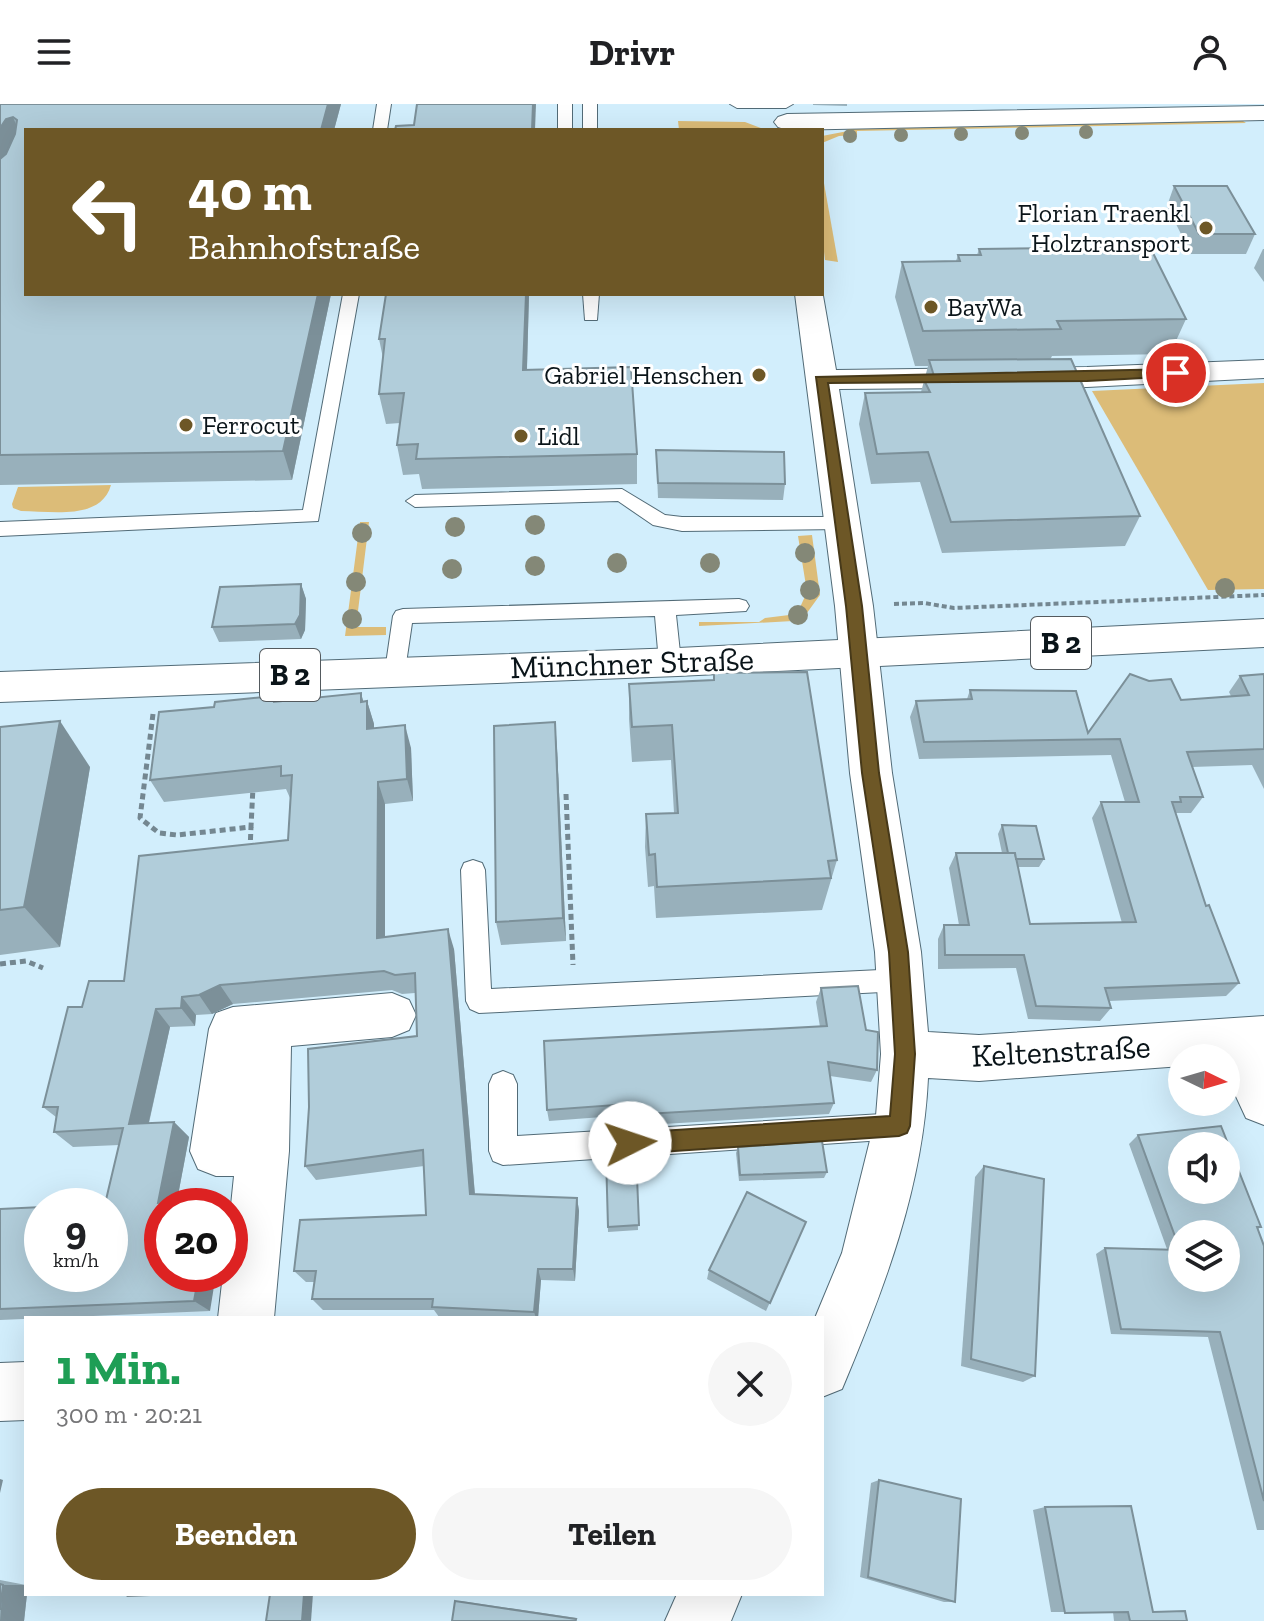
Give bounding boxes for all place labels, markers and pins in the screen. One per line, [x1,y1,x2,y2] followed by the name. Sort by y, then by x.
[1017,197,1190,259] place label: Florian Traenkl Holztransport
[1197,219,1215,237] marker: Florian Traenkl Holztransport
[947,291,1023,323] place label: BayWa
[922,298,940,316] marker: BayWa
[1142,339,1210,407] pin
[544,359,743,391] place label: Gabriel Henschen
[750,366,768,384] marker: Gabriel Henschen
[202,409,300,441] place label: Ferrocut
[177,416,195,434] marker: Ferrocut
[537,420,580,452] place label: Lidl
[512,427,530,445] marker: Lidl

